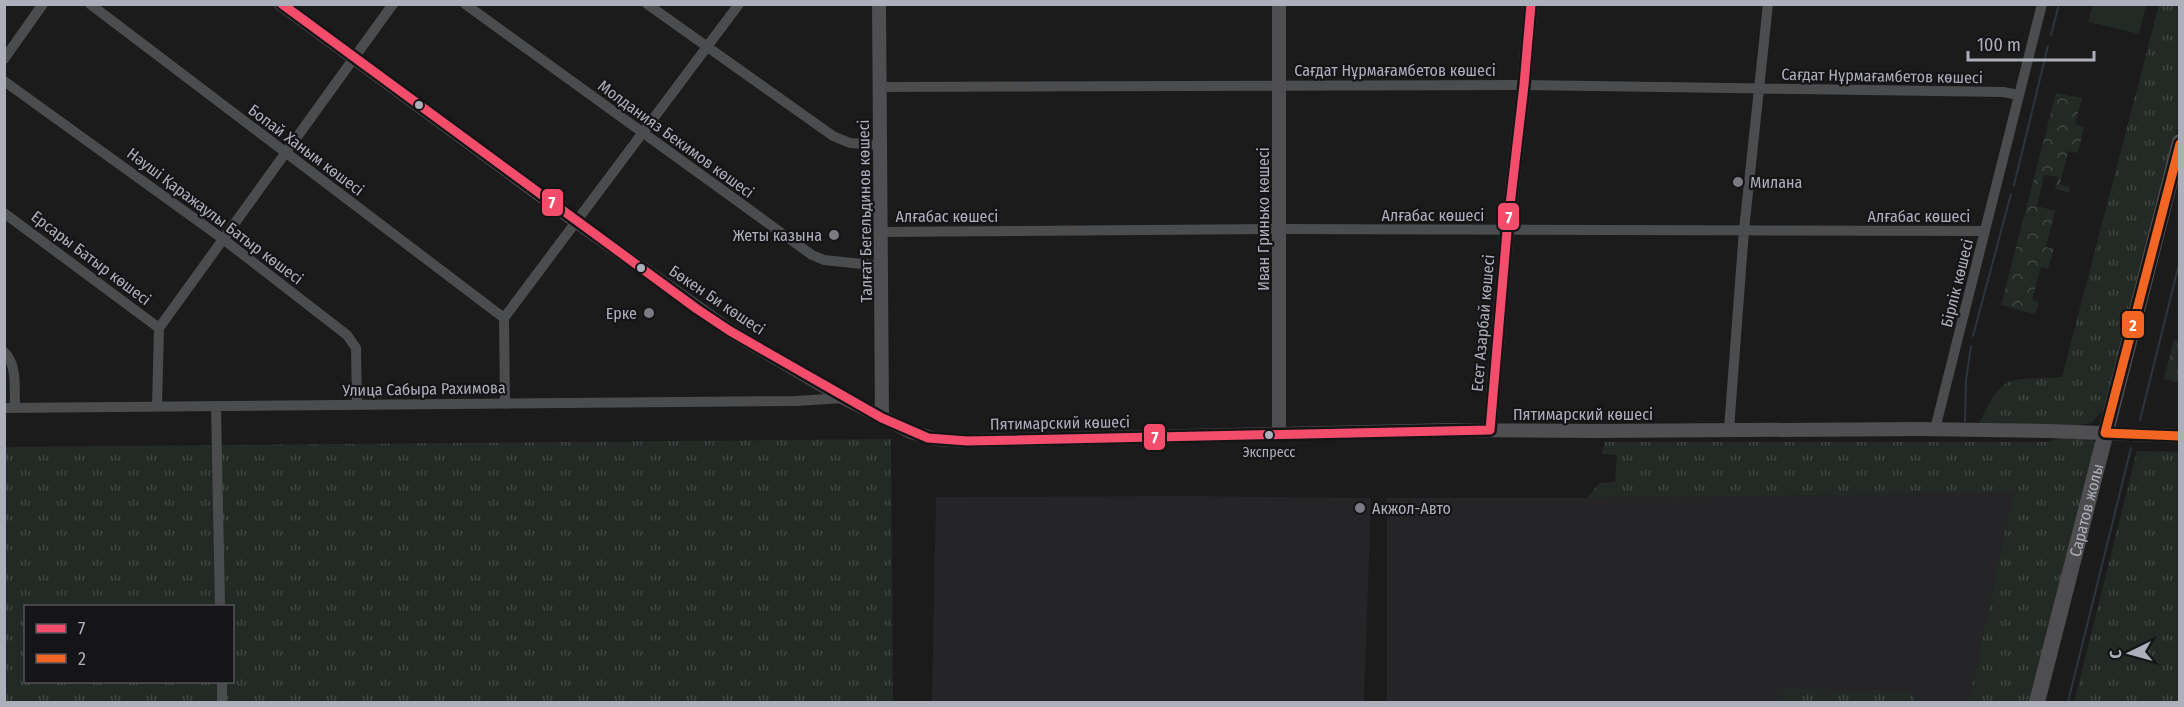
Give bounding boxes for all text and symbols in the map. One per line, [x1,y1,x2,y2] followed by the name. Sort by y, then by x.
[1968,24,2094,62] scale bar
[1977,34,2021,56] text: 100 m
[1294,61,1496,80] street label: Сағдат Нұрмағамбетов көшесі
[1781,65,1983,87] street label: Сағдат Нұрмағамбетов көшесі
[594,76,758,202] street label: Молданияз Бекимов көшесі
[413,99,425,111] unlabelled marker
[245,100,367,200] street label: Бопай Ханым көшесі
[854,119,876,303] street label: Талғат Бегельдинов көшесі
[123,144,307,288] street label: Нәуші Қаражаулы Батыр көшесі
[1254,147,1273,291] street label: Иван Гринько көшесі
[1750,173,1803,192] place label: Милана
[1731,175,1745,189] marker: Милана
[541,188,564,217] line badge: 7
[549,193,556,212] text: 7
[1497,202,1520,231] line badge: 7
[1382,206,1484,225] street label: Алғабас көшесі
[27,207,155,309] street label: Ерсары Батыр көшесі
[896,207,998,226] street label: Алғабас көшесі
[1868,207,1970,226] street label: Алғабас көшесі
[1506,208,1513,227] text: 7
[733,226,822,245] place label: Жеты казына
[827,228,841,242] marker: Жеты казына
[1937,237,1977,329] street label: Бірлік көшесі
[1468,254,1498,392] street label: Есет Азарбай көшесі
[666,261,768,339] street label: Бөкен Би көшесі
[635,262,647,274] unlabelled marker
[606,304,637,323] place label: Ерке
[642,306,656,320] marker: Ерке
[2121,310,2145,339] line badge: 2
[2128,316,2137,335] text: 2
[341,378,506,400] street label: Улица Сабыра Рахимова
[1513,405,1653,424] street label: Пятимарский көшесі
[990,412,1130,434] street label: Пятимарский көшесі
[1143,423,1166,451] line badge: 7
[1152,428,1159,447] text: 7
[1263,429,1275,441] marker: Экспресс
[1243,444,1295,461] place label: Экспресс
[2065,462,2107,559] street label: Саратов жолы
[1372,499,1451,518] place label: Акжол-Авто
[1353,501,1367,515] marker: Акжол-Авто
[24,605,234,683] legend
[78,618,85,640] text: 7
[2100,623,2160,683] north arrow
[78,648,86,670] text: 2
[2106,649,2125,659] text: С

